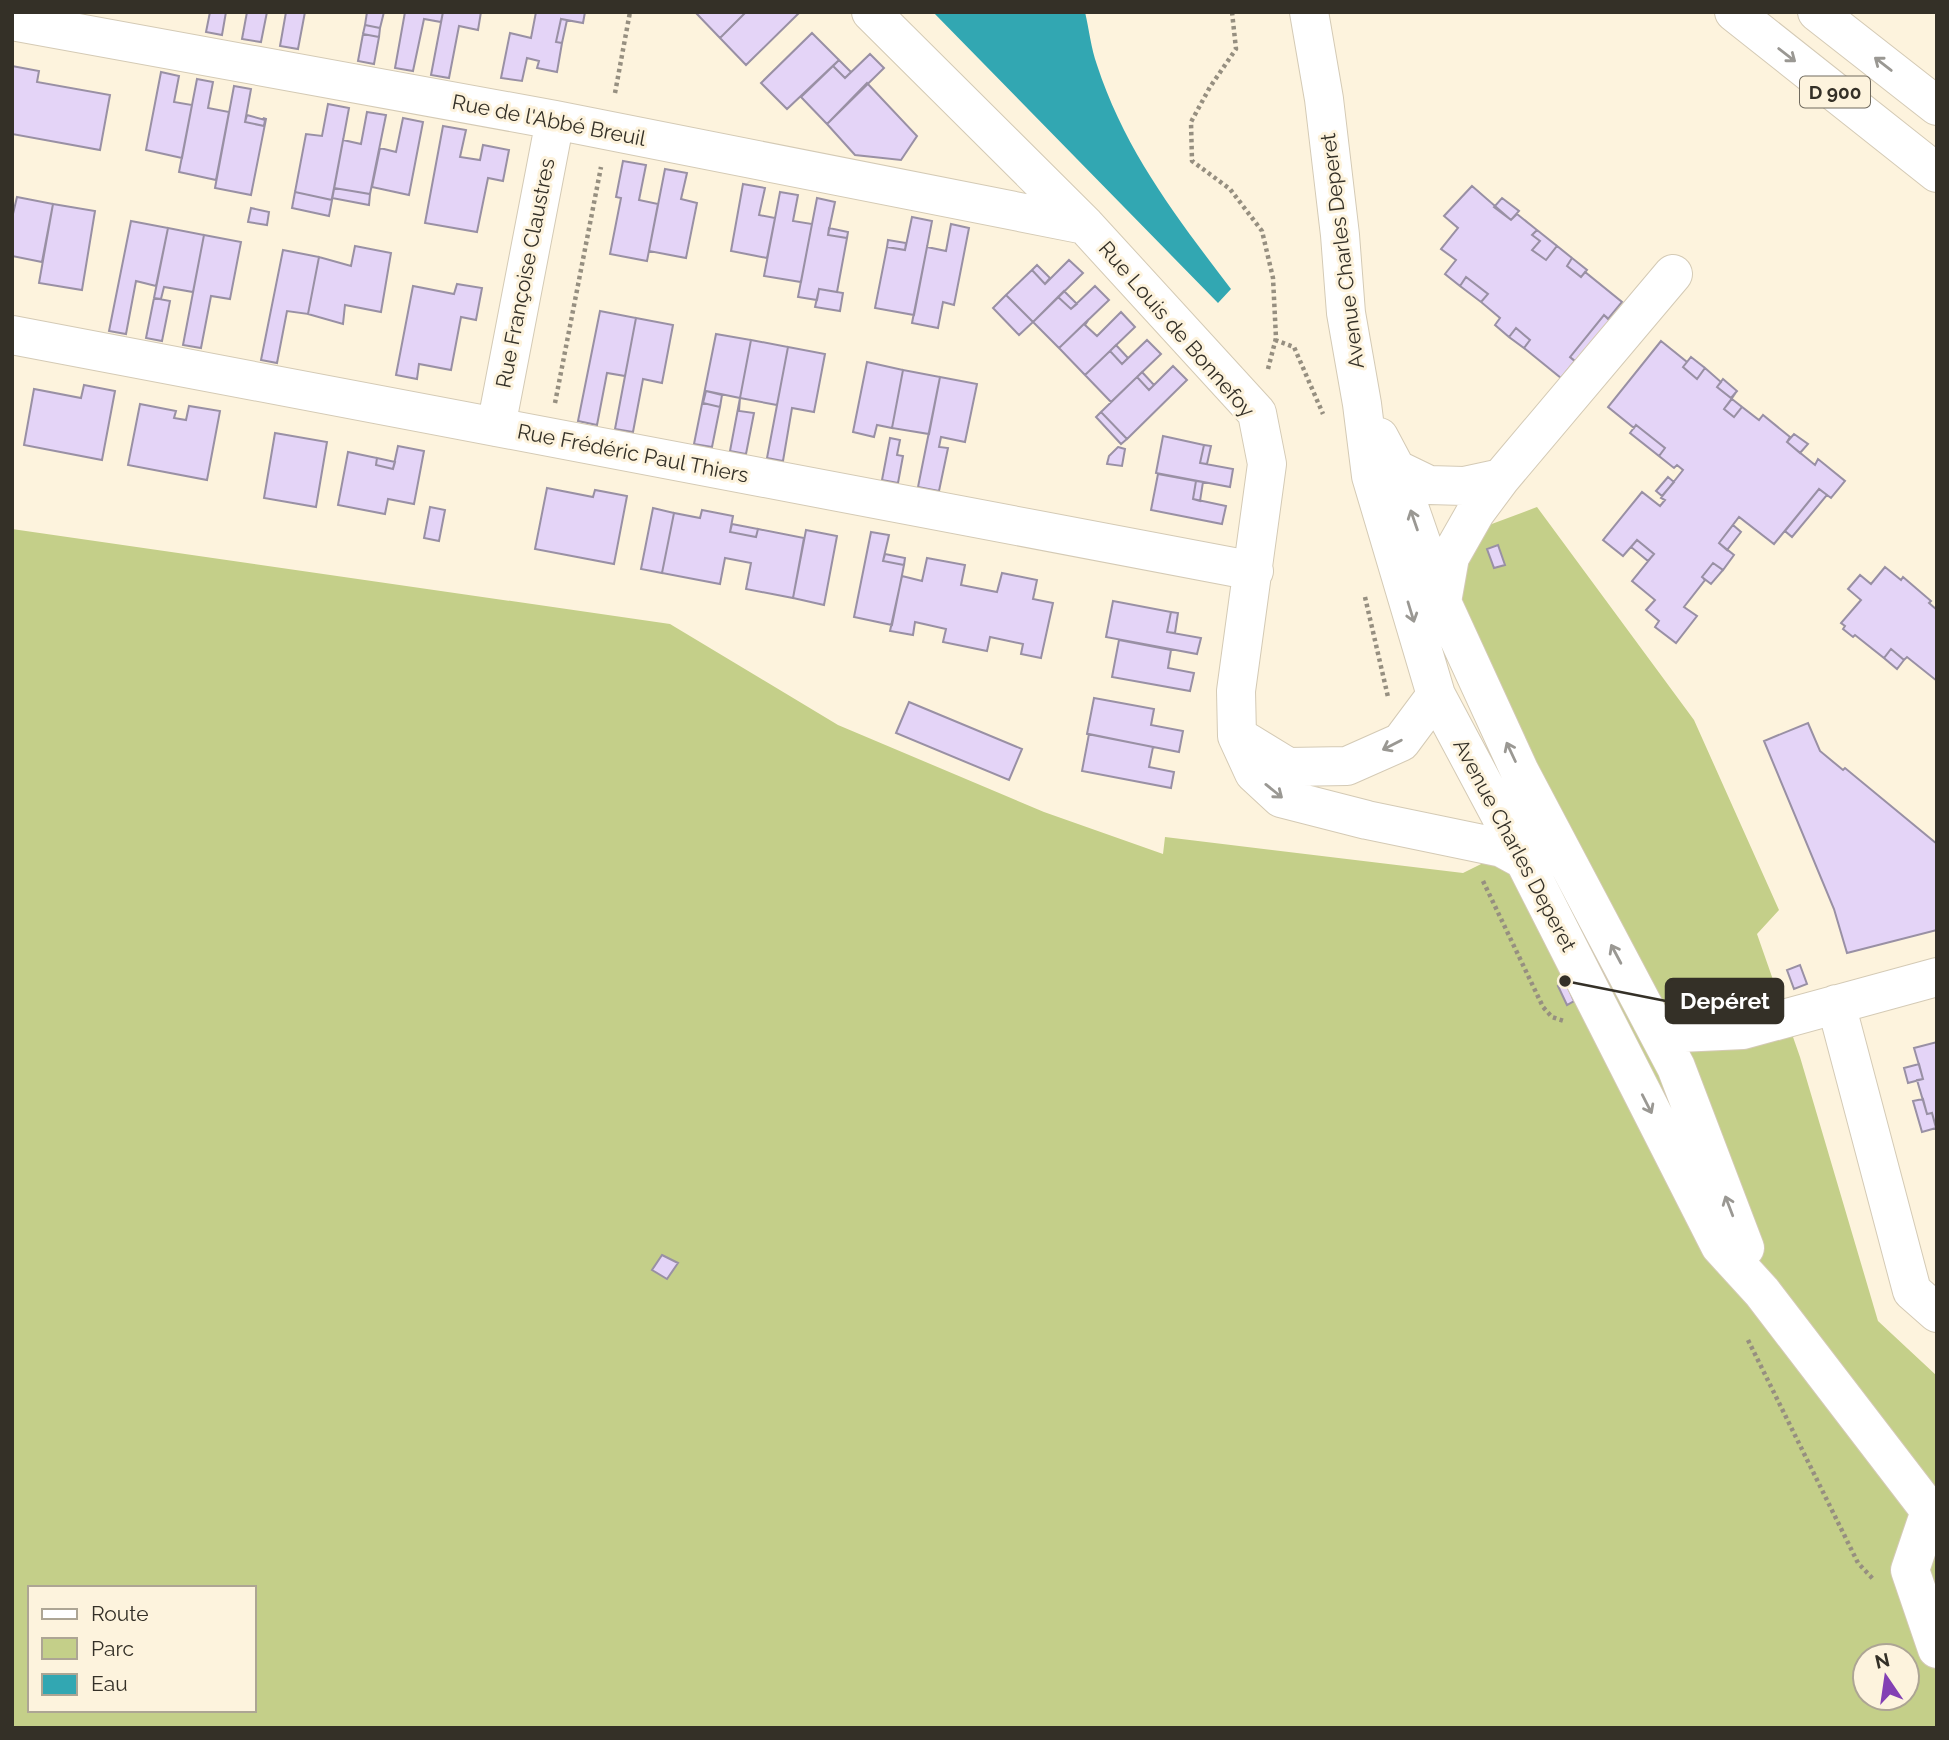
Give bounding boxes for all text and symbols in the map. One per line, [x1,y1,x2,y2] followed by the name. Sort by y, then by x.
[1778,47,1796,62] one-way arrow
[1874,57,1893,72] one-way arrow
[1800,76,1870,108] road number: D 900
[450,89,648,151] street label: Rue de l'Abbé Breuil
[1315,132,1369,370] street label: Avenue Charles Deperet
[490,156,560,390] street label: Rue Françoise Claustres
[1094,236,1260,422] street label: Rue Louis de Bonnefoy
[515,418,751,488] street label: Rue Frédéric Paul Thiers
[1407,510,1419,532] one-way arrow
[1406,601,1419,623] one-way arrow
[1448,735,1582,955] street label: Avenue Charles Deperet
[1382,739,1403,753] one-way arrow
[1504,742,1517,763] one-way arrow
[1265,783,1283,799] one-way arrow
[1609,944,1623,965] one-way arrow
[1666,979,1783,1023] callout: Depéret
[1680,987,1770,1014] text: Depéret
[1641,1093,1655,1113] one-way arrow
[1722,1195,1734,1217] one-way arrow
[28,1586,256,1712] legend
[91,1601,149,1626] text: Route
[91,1636,134,1661] text: Parc
[1851,1642,1921,1712] north arrow
[1873,1648,1892,1673] text: N
[91,1671,128,1696] text: Eau

